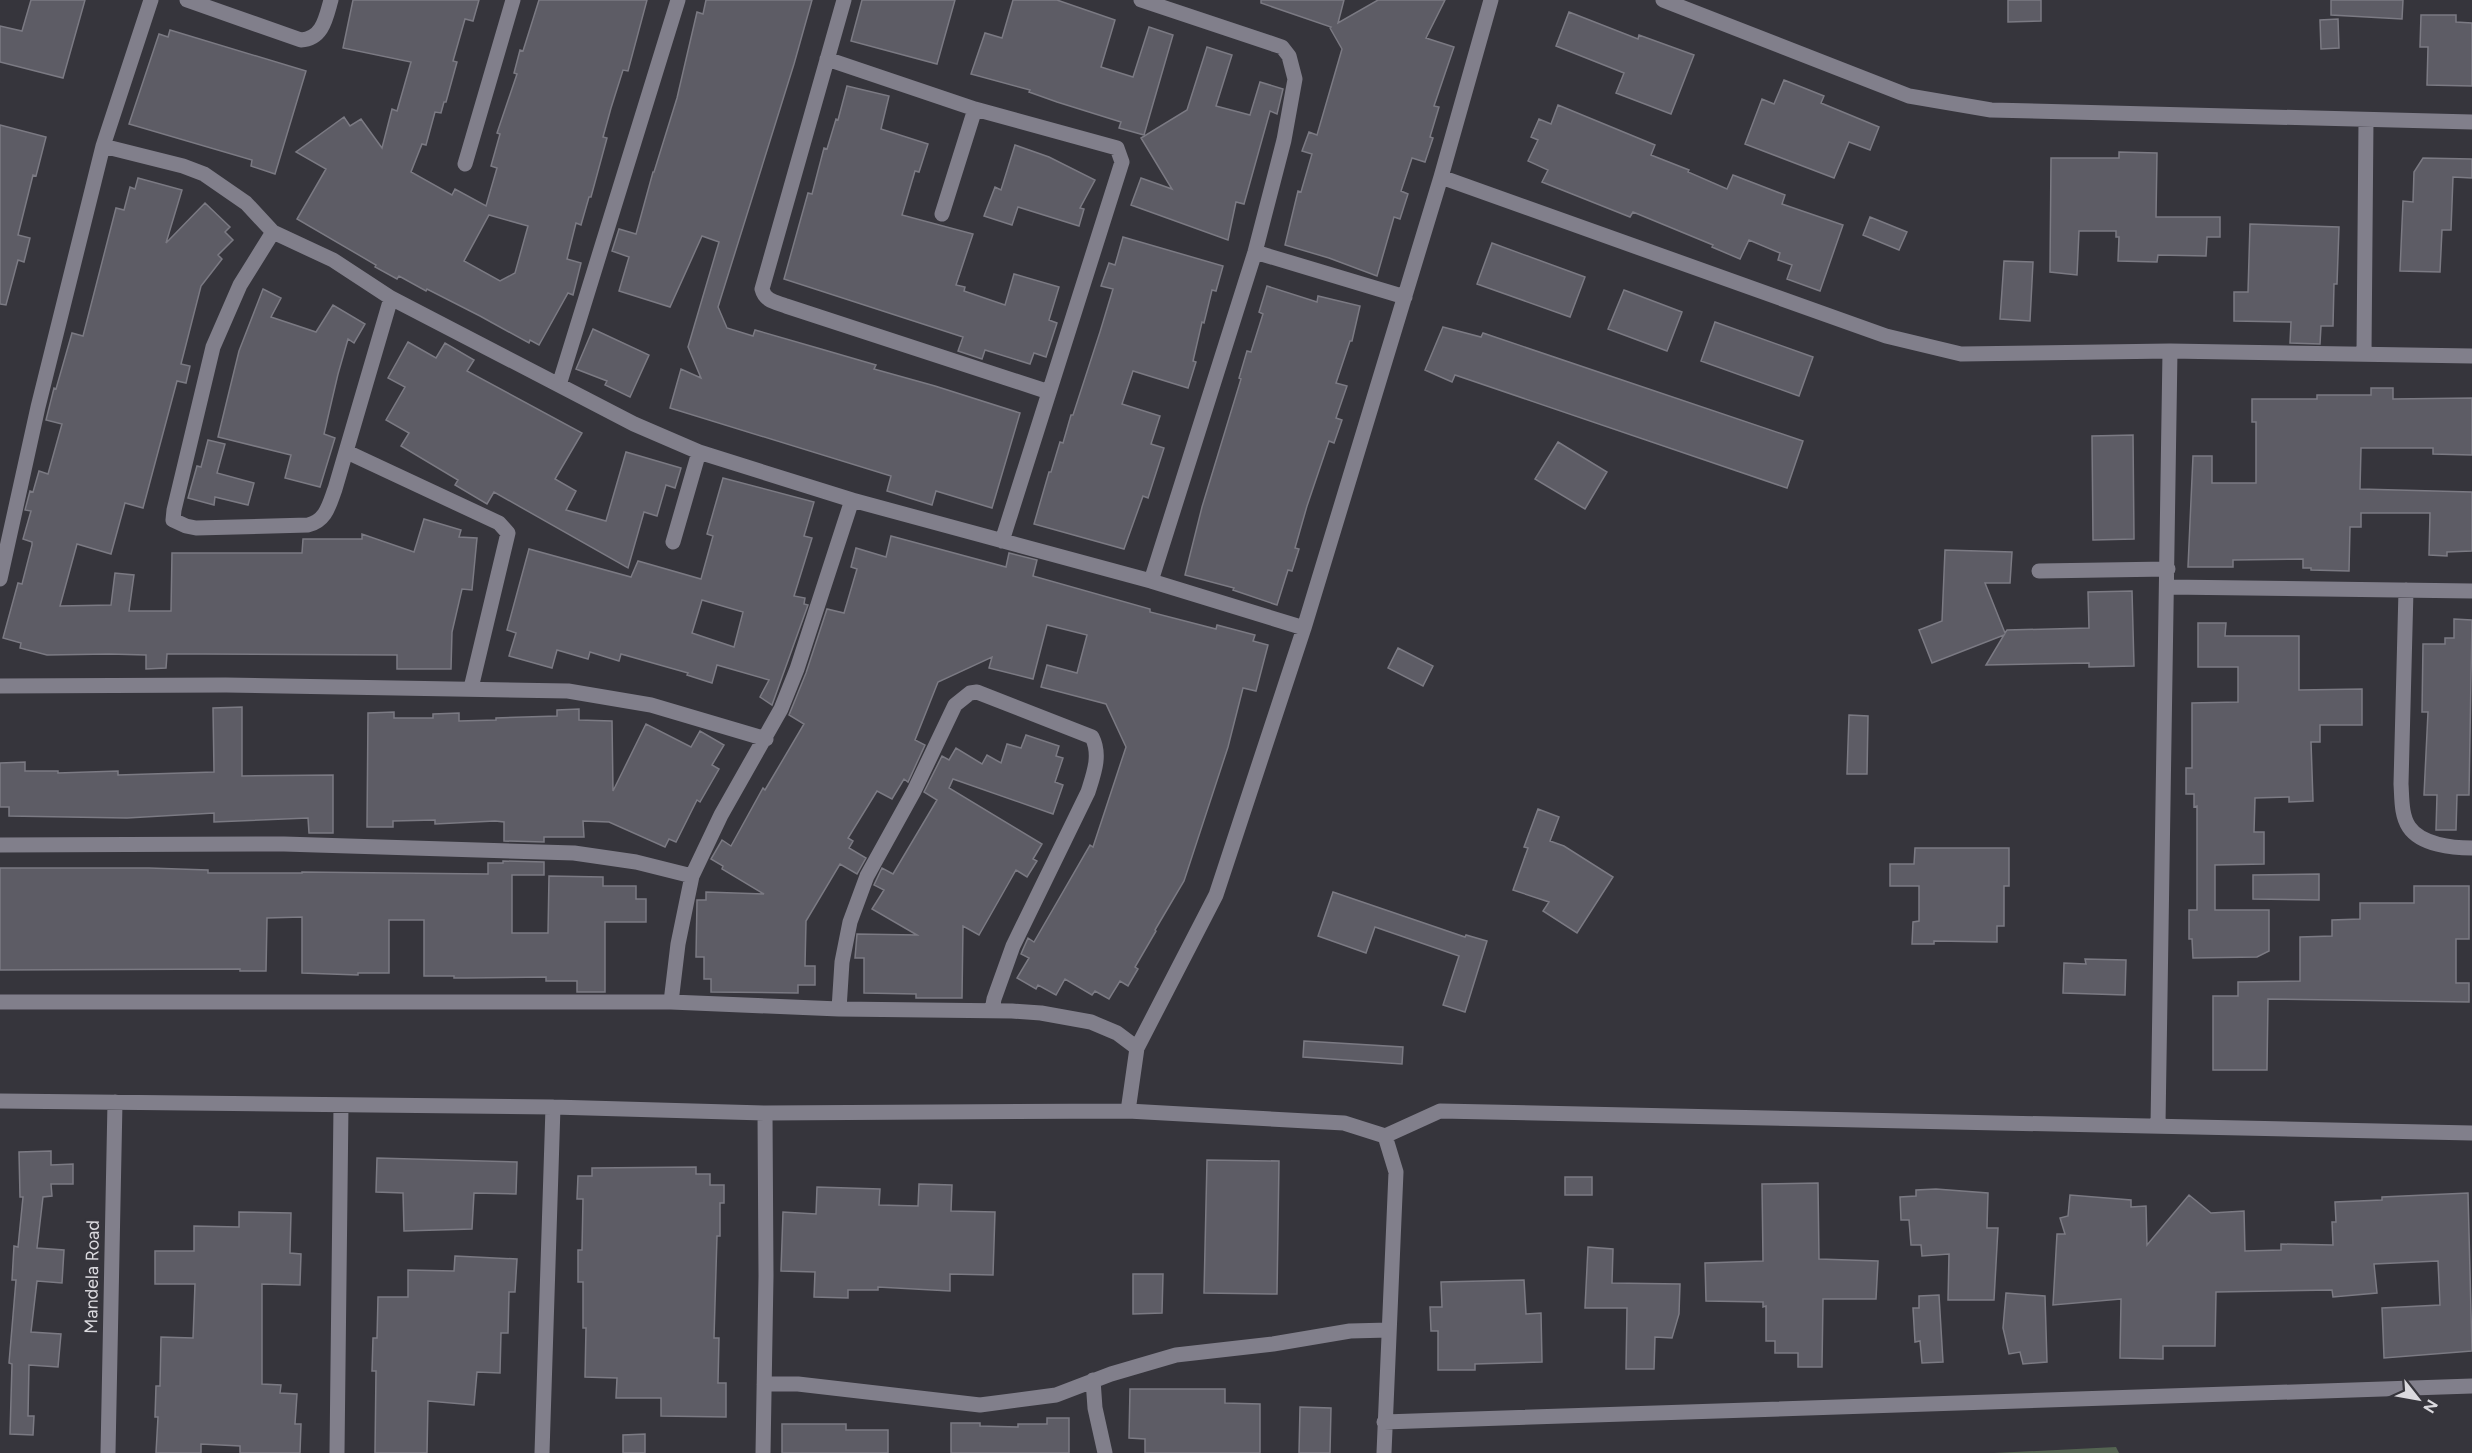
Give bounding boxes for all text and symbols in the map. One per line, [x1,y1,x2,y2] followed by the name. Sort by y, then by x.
[80,1220,104,1334] street label: Mandela Road
[2388,1369,2448,1429] north arrow
[2419,1396,2442,1417] text: N

